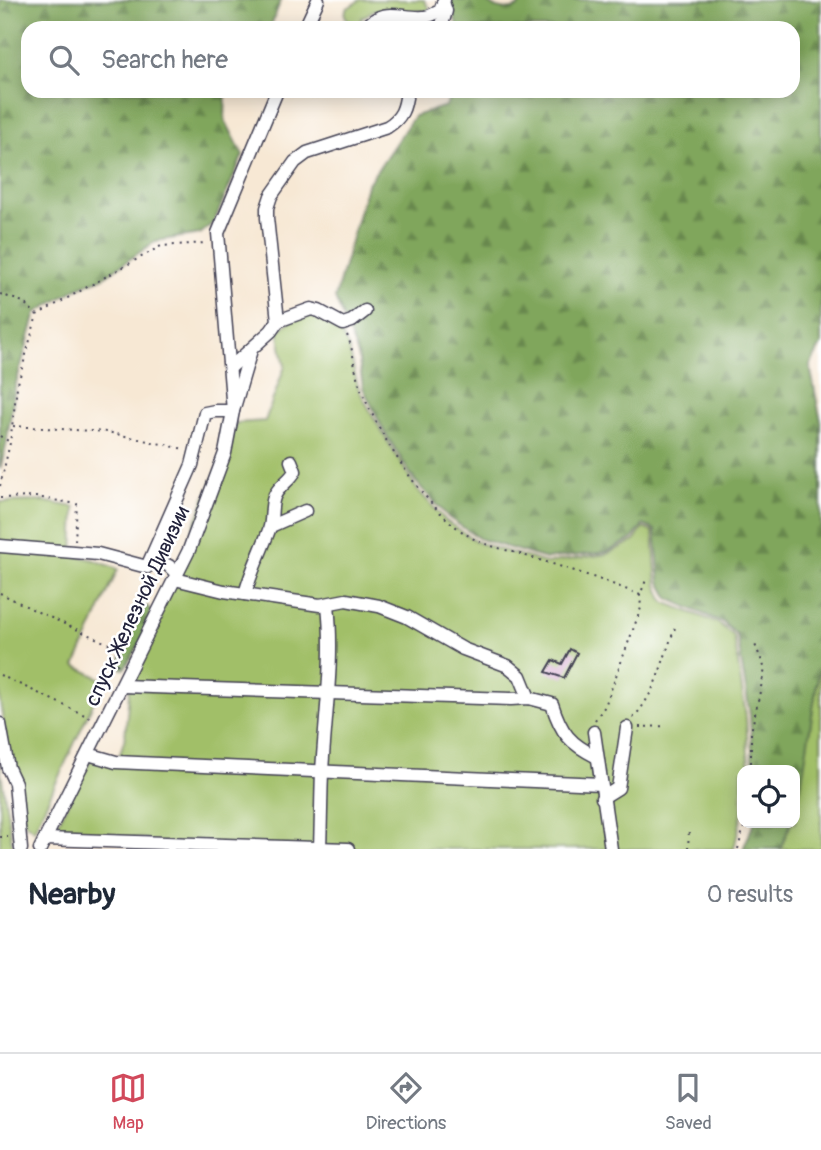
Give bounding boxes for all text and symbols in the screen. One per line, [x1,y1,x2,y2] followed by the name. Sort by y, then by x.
[21,21,800,98] search box
[45,41,83,79] icon: search
[101,44,228,76] text: Search here
[79,502,196,711] street label: спуск Железной Дивизии
[737,765,800,828] map controls
[737,765,800,828] button: locate
[28,876,115,913] text: Nearby
[707,880,793,909] text: 0 results
[109,1069,147,1135] tab: Map
[366,1069,446,1135] tab: Directions
[665,1069,712,1135] tab: Saved

